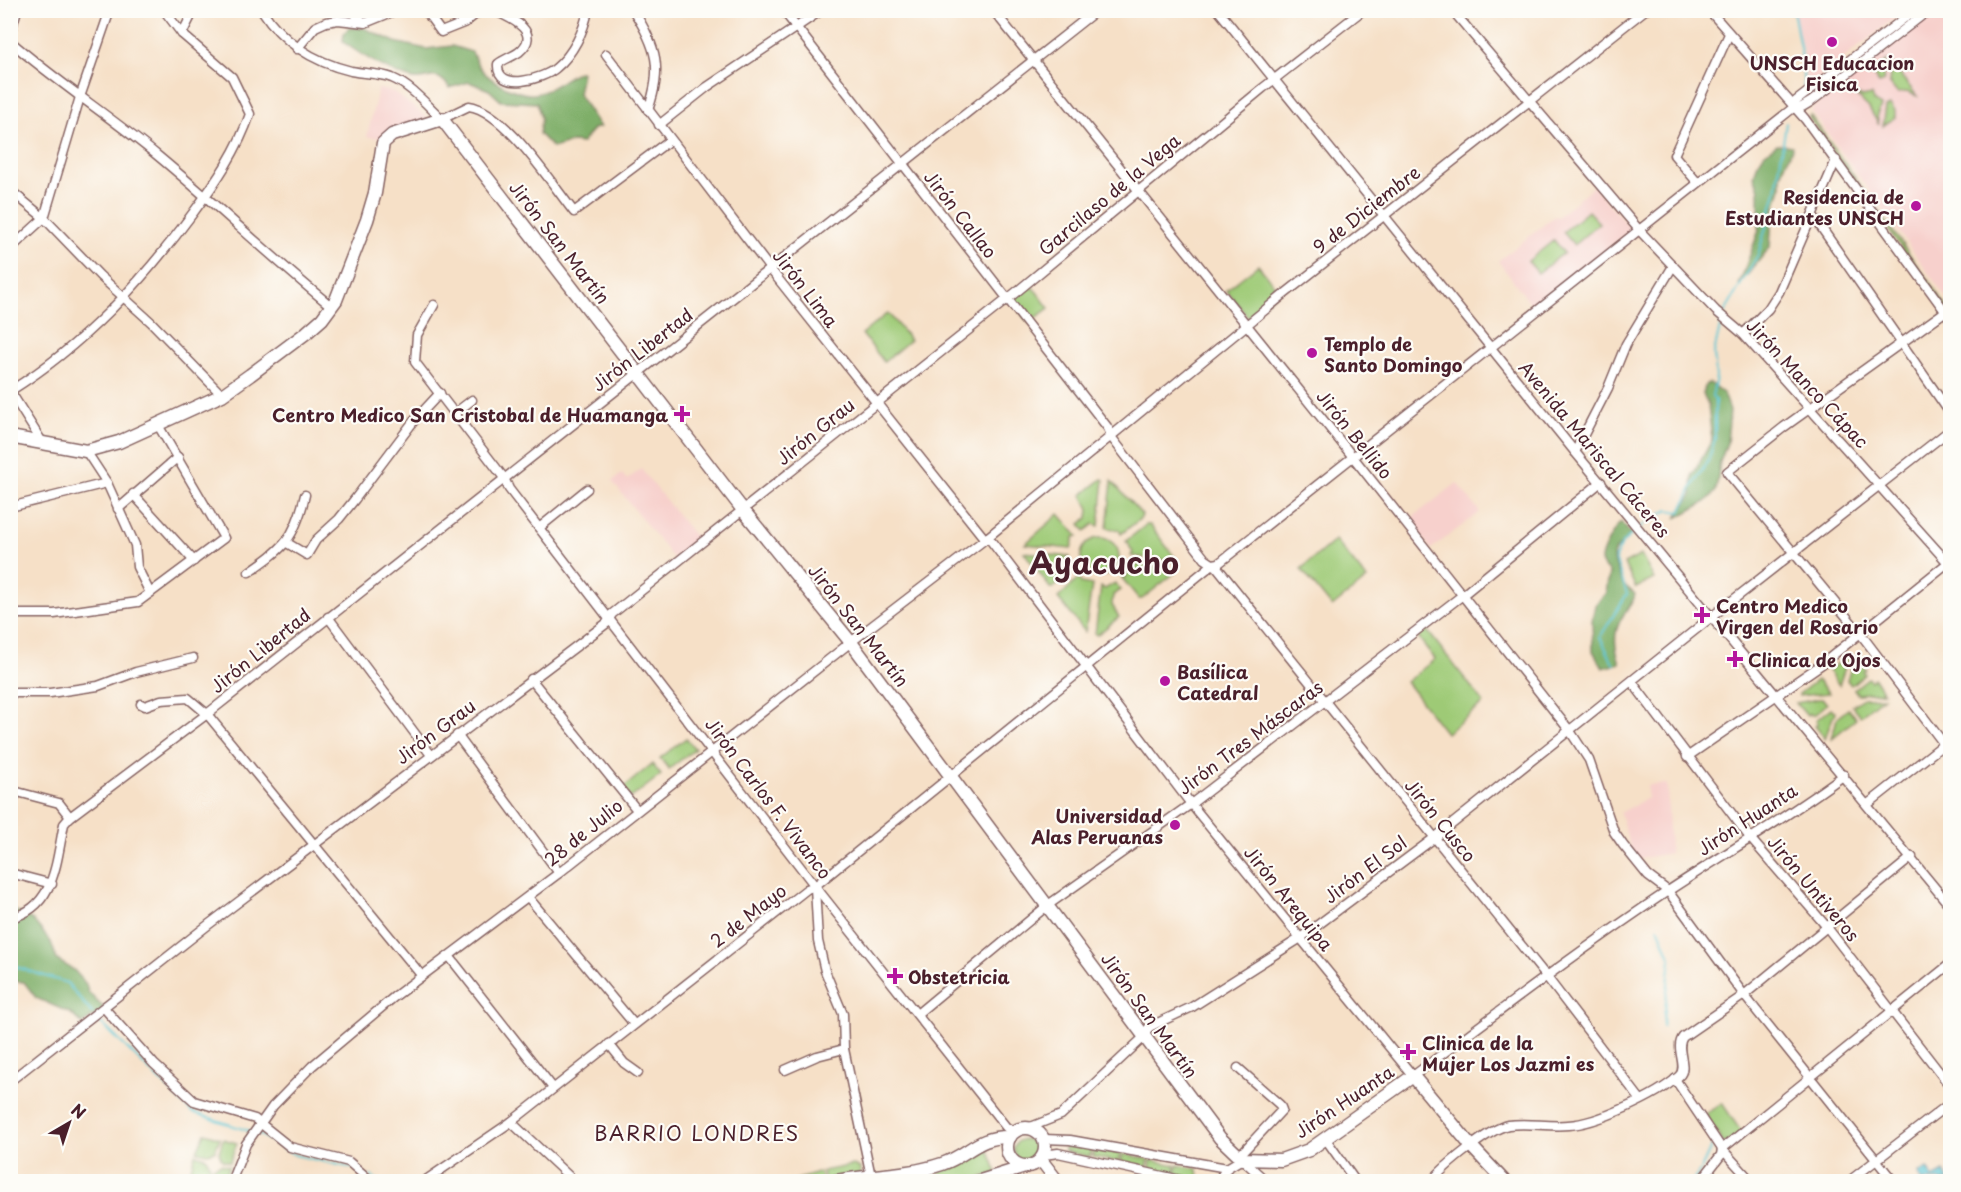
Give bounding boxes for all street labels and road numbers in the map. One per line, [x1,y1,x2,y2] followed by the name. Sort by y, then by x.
[1032,126,1186,261] street label: Garcilaso de la Vega
[1307,158,1425,259] street label: 9 de Diciembre
[918,164,1004,264] street label: Jirón Callao
[503,175,617,309] street label: Jirón San Martín
[767,243,846,333] street label: Jirón Lima
[586,301,698,397] street label: Jirón Libertad
[1741,312,1875,454] street label: Jirón Manco Cápac
[1513,355,1677,543] street label: Avenida Mariscal Cáceres
[1311,384,1399,484] street label: Jirón Bellido
[770,391,860,471] street label: Jirón Grau
[802,558,916,692] street label: Jirón San Martín
[204,601,316,699] street label: Jirón Libertad
[1172,673,1328,801] street label: Jirón Tres Máscaras
[389,692,481,770] street label: Jirón Grau
[699,712,839,884] street label: Jirón Carlos F. Vivanco
[1399,772,1483,868] street label: Jirón Cusco
[1692,776,1803,861] street label: Jirón Huanta
[538,792,628,872] street label: 28 de Julio
[1318,829,1412,909] street label: Jirón El Sol
[1762,829,1866,947] street label: Jirón Untiveros
[1238,840,1340,957] street label: Jirón Arequipa
[704,877,792,953] street label: 2 de Mayo
[1095,947,1205,1083] street label: Jirón San Martín
[1289,1057,1399,1144] street label: Jirón Huanta

